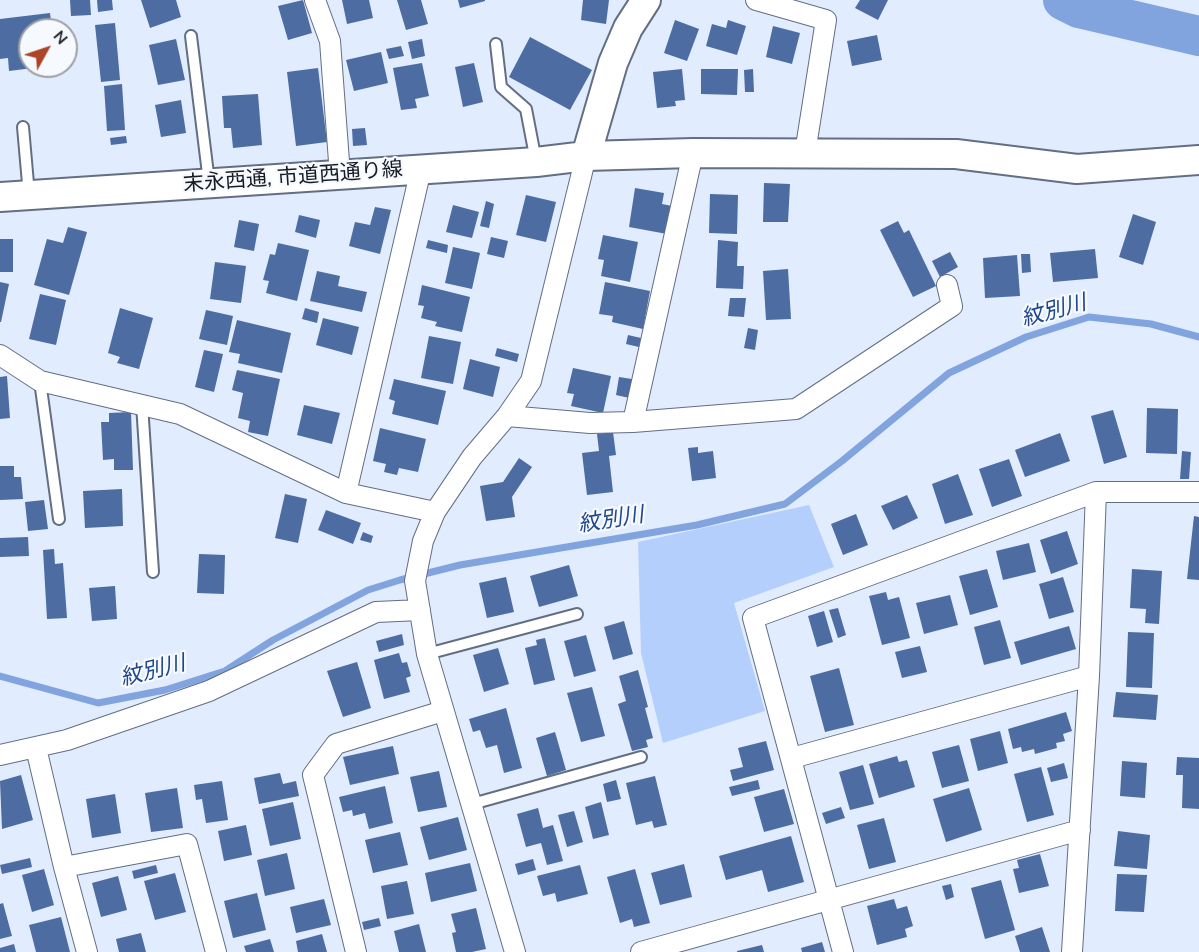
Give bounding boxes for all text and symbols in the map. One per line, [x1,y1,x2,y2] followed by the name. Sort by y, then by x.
[18,18,78,78] north arrow
[48,26,73,49] text: N
[182,158,404,198] street label: 末永西通, 市道西通り線
[1019,291,1089,333] water label: 紋別川
[576,503,646,539] water label: 紋別川
[118,651,188,693] water label: 紋別川

